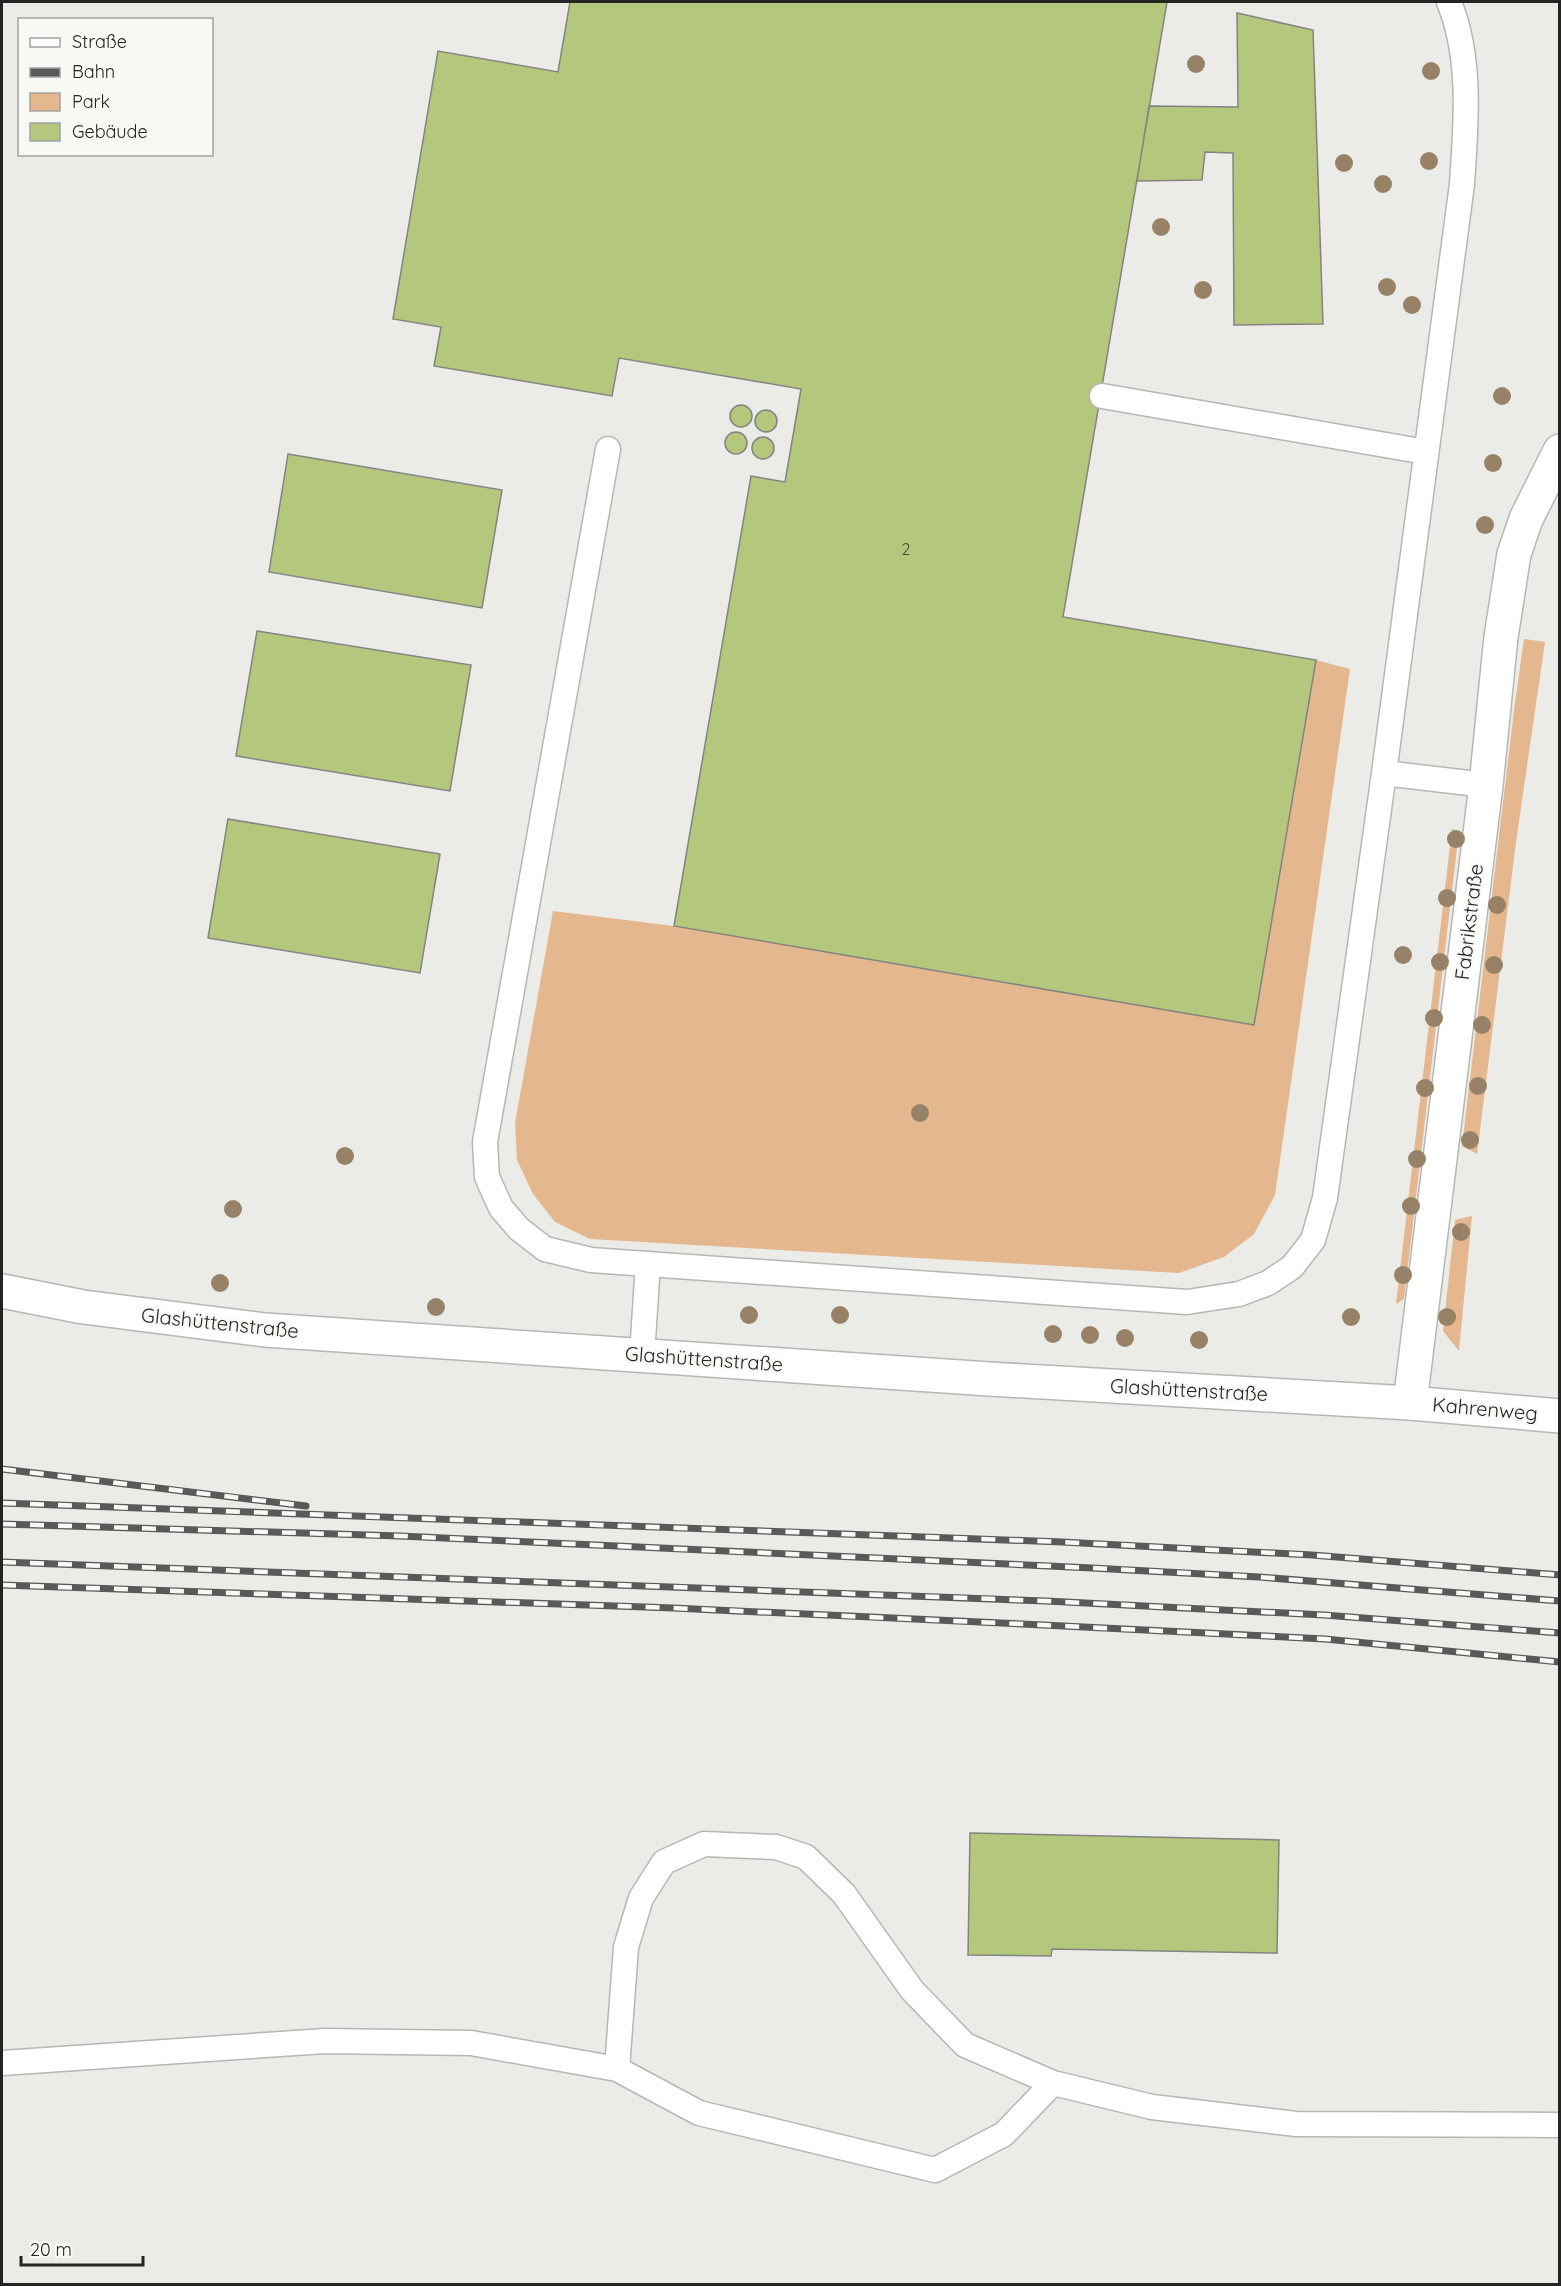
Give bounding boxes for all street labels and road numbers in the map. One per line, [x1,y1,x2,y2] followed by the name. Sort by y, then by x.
[1449,862,1488,981] street label: Fabrikstraße
[140,1302,300,1343] street label: Glashüttenstraße
[624,1341,784,1376] street label: Glashüttenstraße
[1109,1373,1269,1406] street label: Glashüttenstraße
[1431,1391,1539,1426] street label: Kahrenweg

